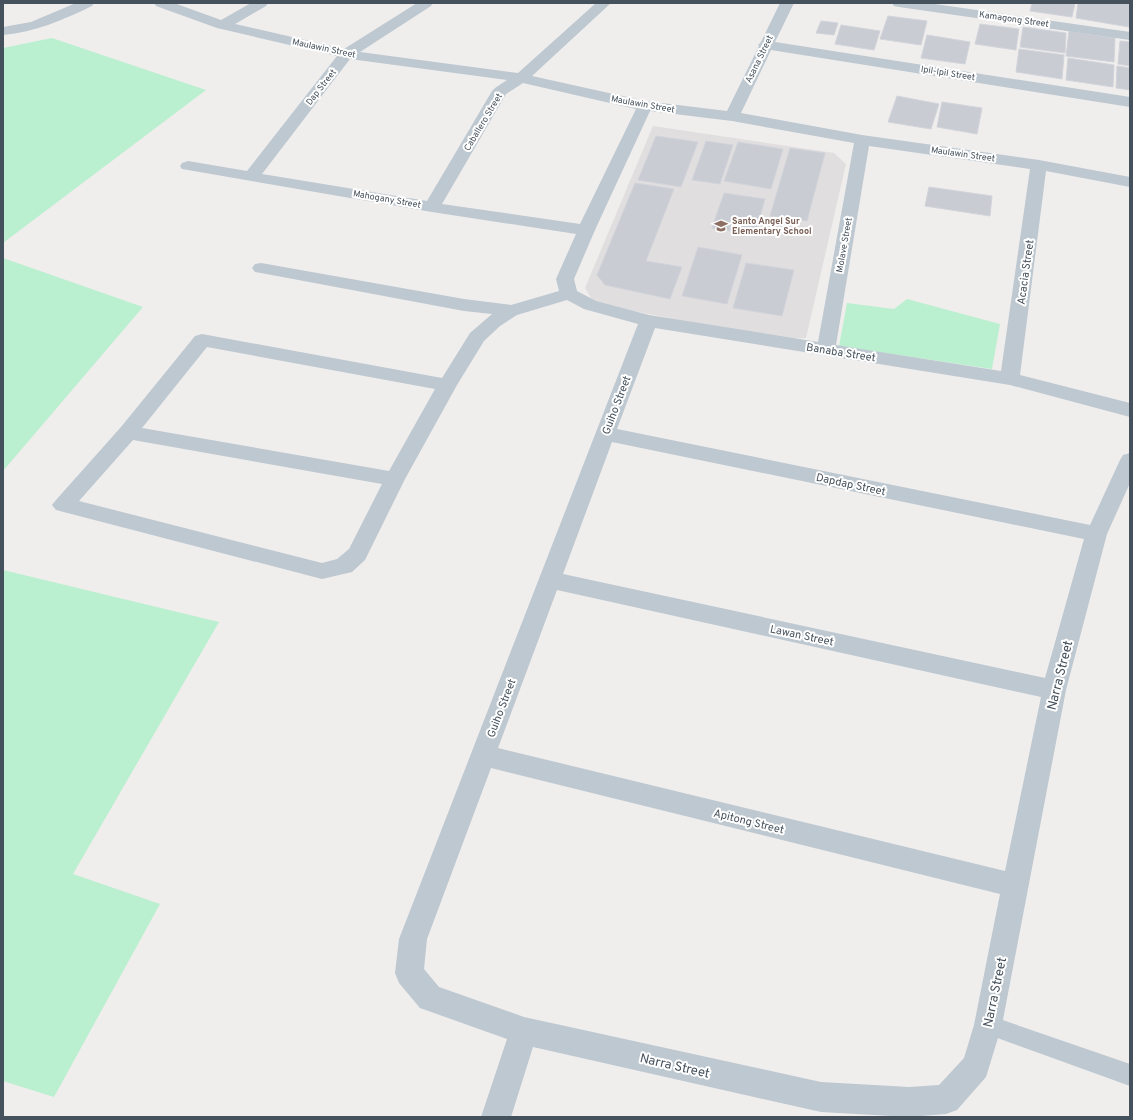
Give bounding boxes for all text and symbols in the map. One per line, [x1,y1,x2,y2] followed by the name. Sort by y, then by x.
[978,9,1050,30] street label: Kamagong Street
[743,34,776,85] street label: Asana Street
[291,36,357,61] street label: Maulawin Street
[920,64,976,83] street label: Ipil-Ipil Street
[304,67,339,108] street label: Dap Street
[462,91,505,153] street label: Caballero Street
[610,93,676,116] street label: Maulawin Street
[930,145,996,164] street label: Maulawin Street
[352,188,422,211] street label: Mahogany Street
[732,216,812,237] place label: Santo Angel Sur Elementary School
[834,217,855,273] street label: Molave Street
[713,218,729,234] school or university icon: Santo Angel Sur Elementary School
[1014,239,1037,306] street label: Acacia Street
[805,341,877,365] street label: Banaba Street
[599,374,635,437] street label: Guiho Street
[815,471,887,499] street label: Dapdap Street
[769,622,835,650] street label: Lawan Street
[1045,639,1077,712] street label: Narra Street
[484,677,520,740] street label: Guiho Street
[712,806,785,837] street label: Apitong Street
[981,956,1011,1029] street label: Narra Street
[638,1051,711,1083] street label: Narra Street

